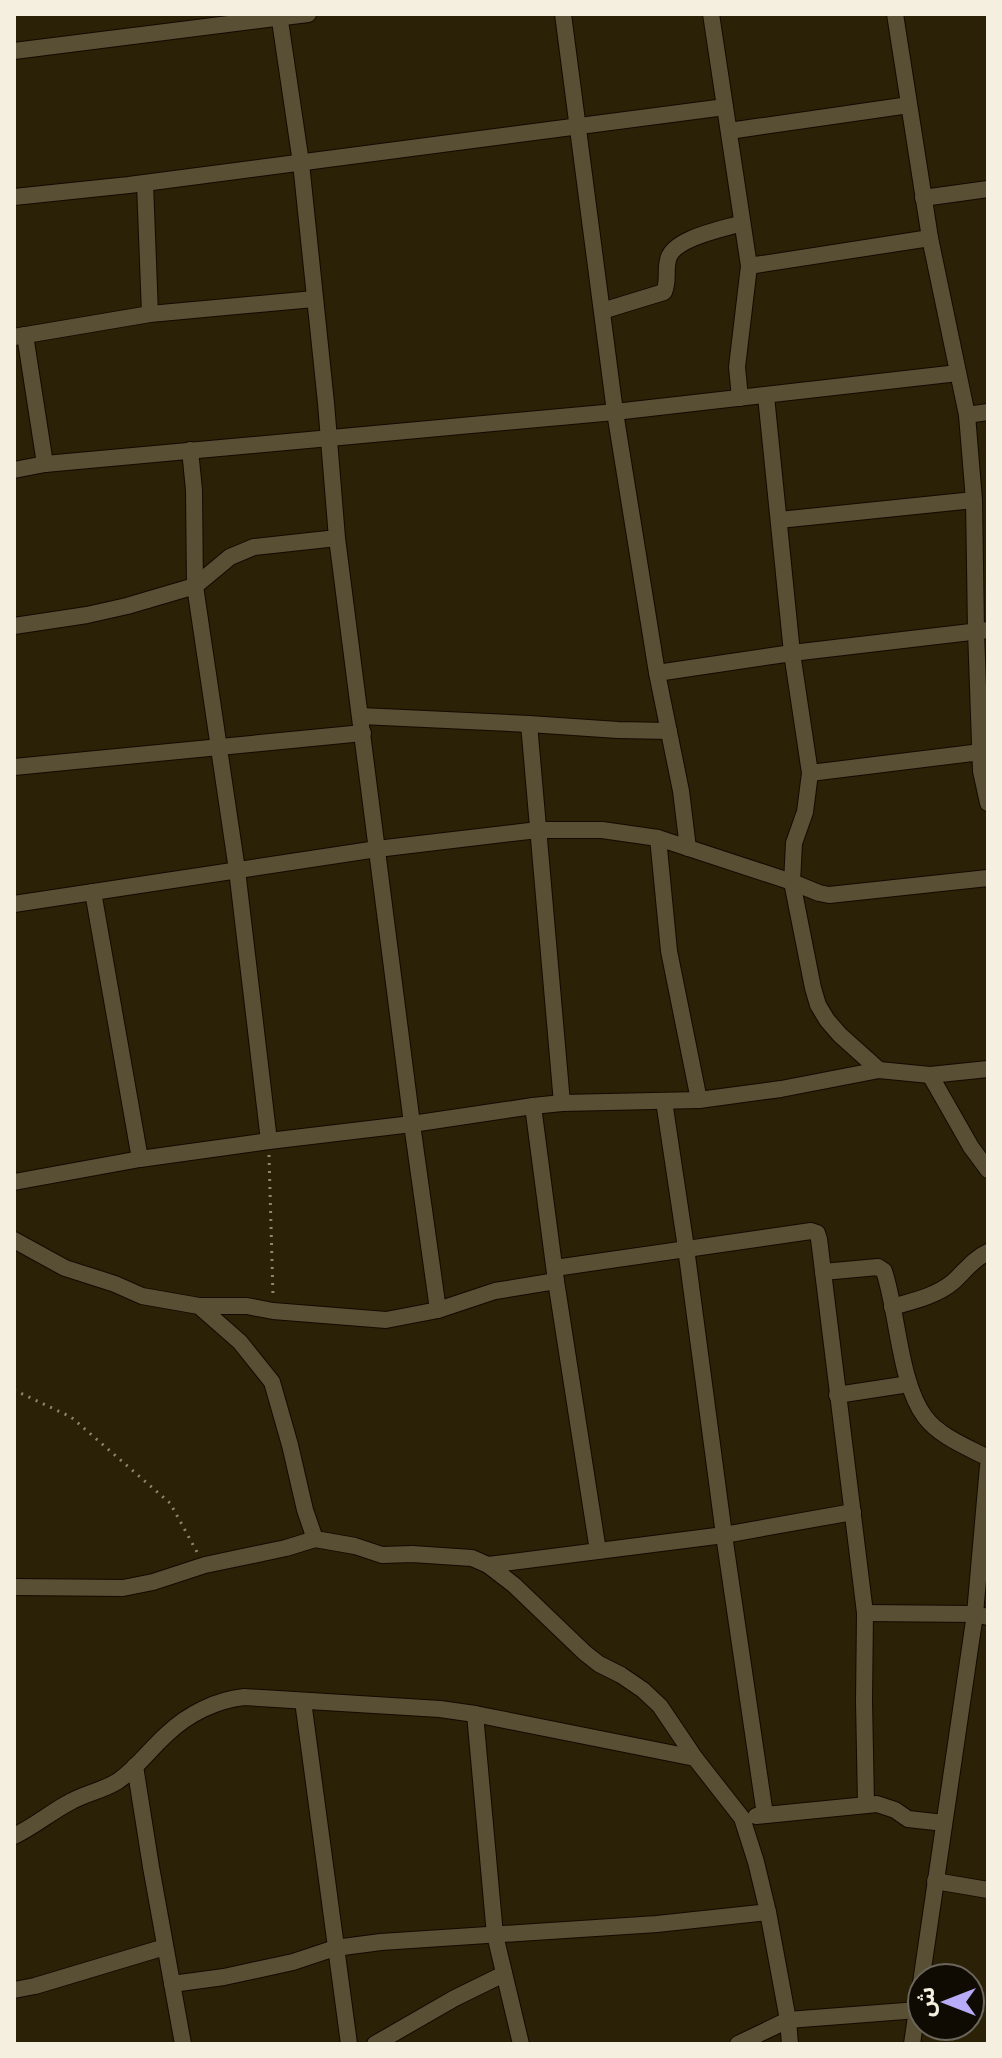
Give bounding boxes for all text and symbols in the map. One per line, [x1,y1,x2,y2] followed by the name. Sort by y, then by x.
[906,1962,986,2042] north arrow
[914,1987,939,2017] text: ش

